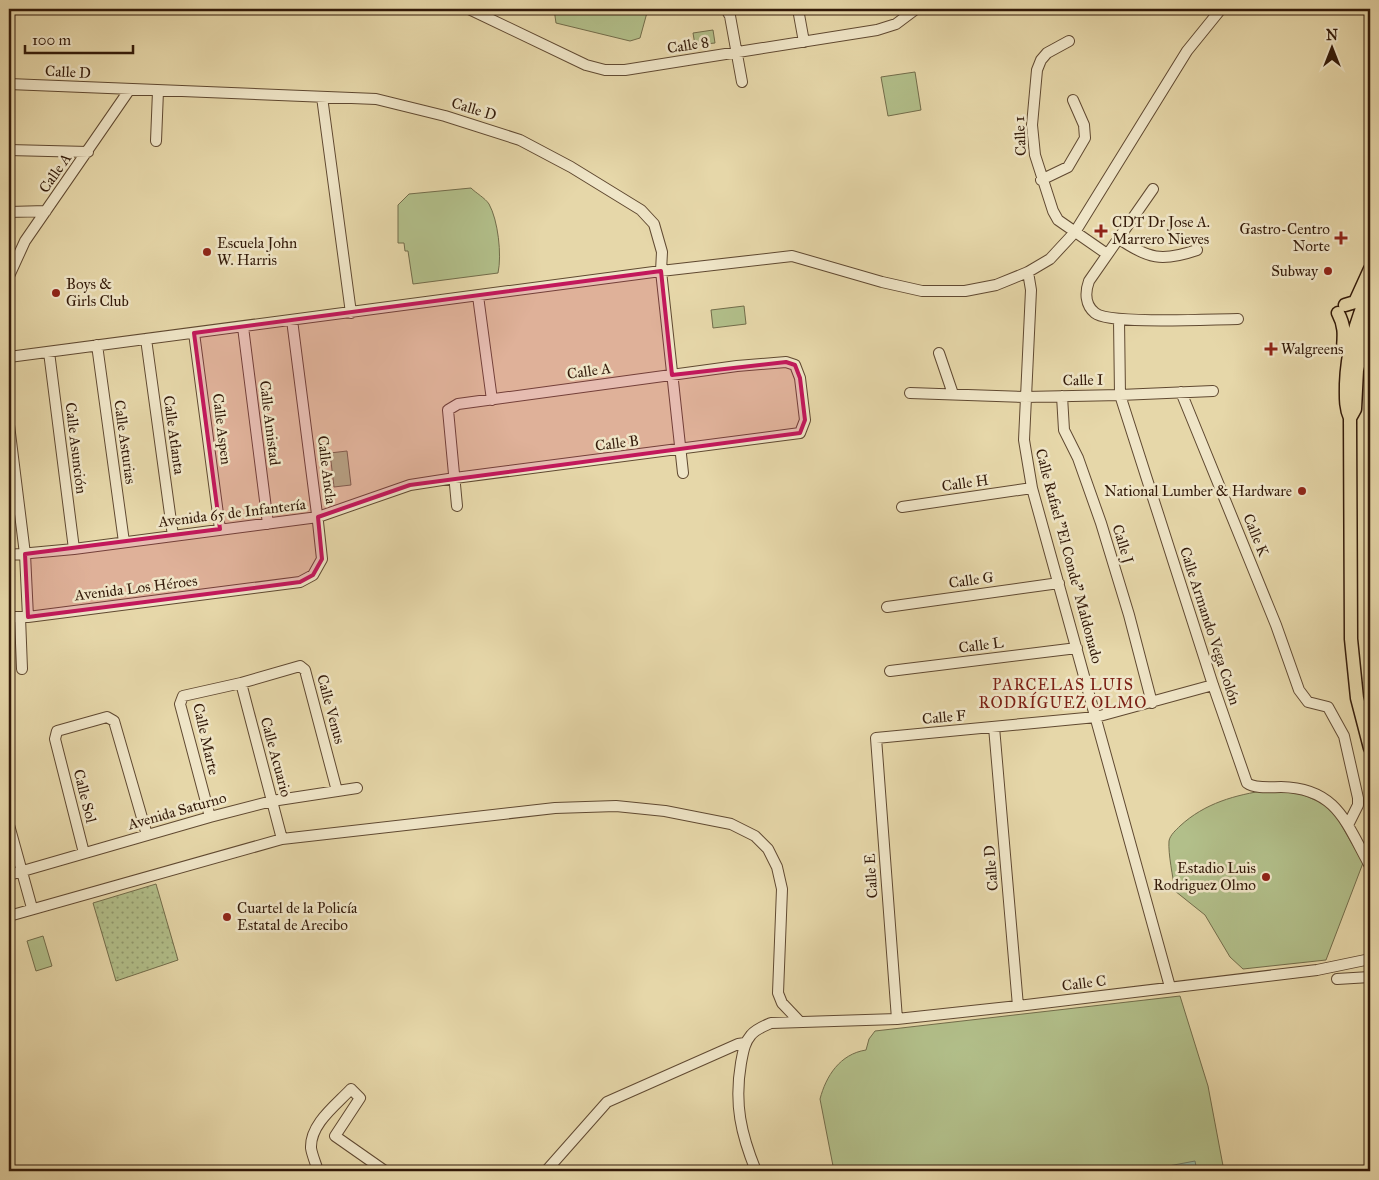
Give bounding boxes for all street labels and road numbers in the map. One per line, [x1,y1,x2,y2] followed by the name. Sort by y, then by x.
[666,33,710,57] street label: Calle 8
[45,62,92,82] street label: Calle D
[449,94,499,124] street label: Calle D
[1010,115,1030,156] street label: Calle 1
[35,150,75,196] street label: Calle A
[566,359,612,383] street label: Calle A
[1063,371,1103,389] street label: Calle I
[256,379,284,467] street label: Calle Amistad
[209,392,235,466] street label: Calle Aspen
[160,394,189,476] street label: Calle Atlanta
[110,399,140,485] street label: Calle Asturias
[61,401,91,495] street label: Calle Asunción
[594,431,640,455] street label: Calle B
[314,435,340,506] street label: Calle Ancla
[1032,447,1106,666] street label: Calle Rafael "El Conde" Maldonado
[940,471,990,495] street label: Calle H
[156,495,307,531] street label: Avenida 65 de Infantería
[1239,511,1273,559] street label: Calle K
[1108,522,1137,566] street label: Calle J
[1176,545,1244,707] street label: Calle Armando Vega Colón
[947,568,995,592] street label: Calle G
[73,572,198,605] street label: Avenida Los Héroes
[957,633,1005,657] street label: Calle L
[313,672,349,746] street label: Calle Venus
[189,701,223,777] street label: Calle Marte
[921,706,967,728] street label: Calle F
[257,715,295,799] street label: Calle Acuario
[70,767,101,825] street label: Calle Sol
[125,788,229,834] street label: Avenida Saturno
[980,844,1002,892] street label: Calle D
[860,853,882,899] street label: Calle E
[1061,971,1107,995] street label: Calle C

